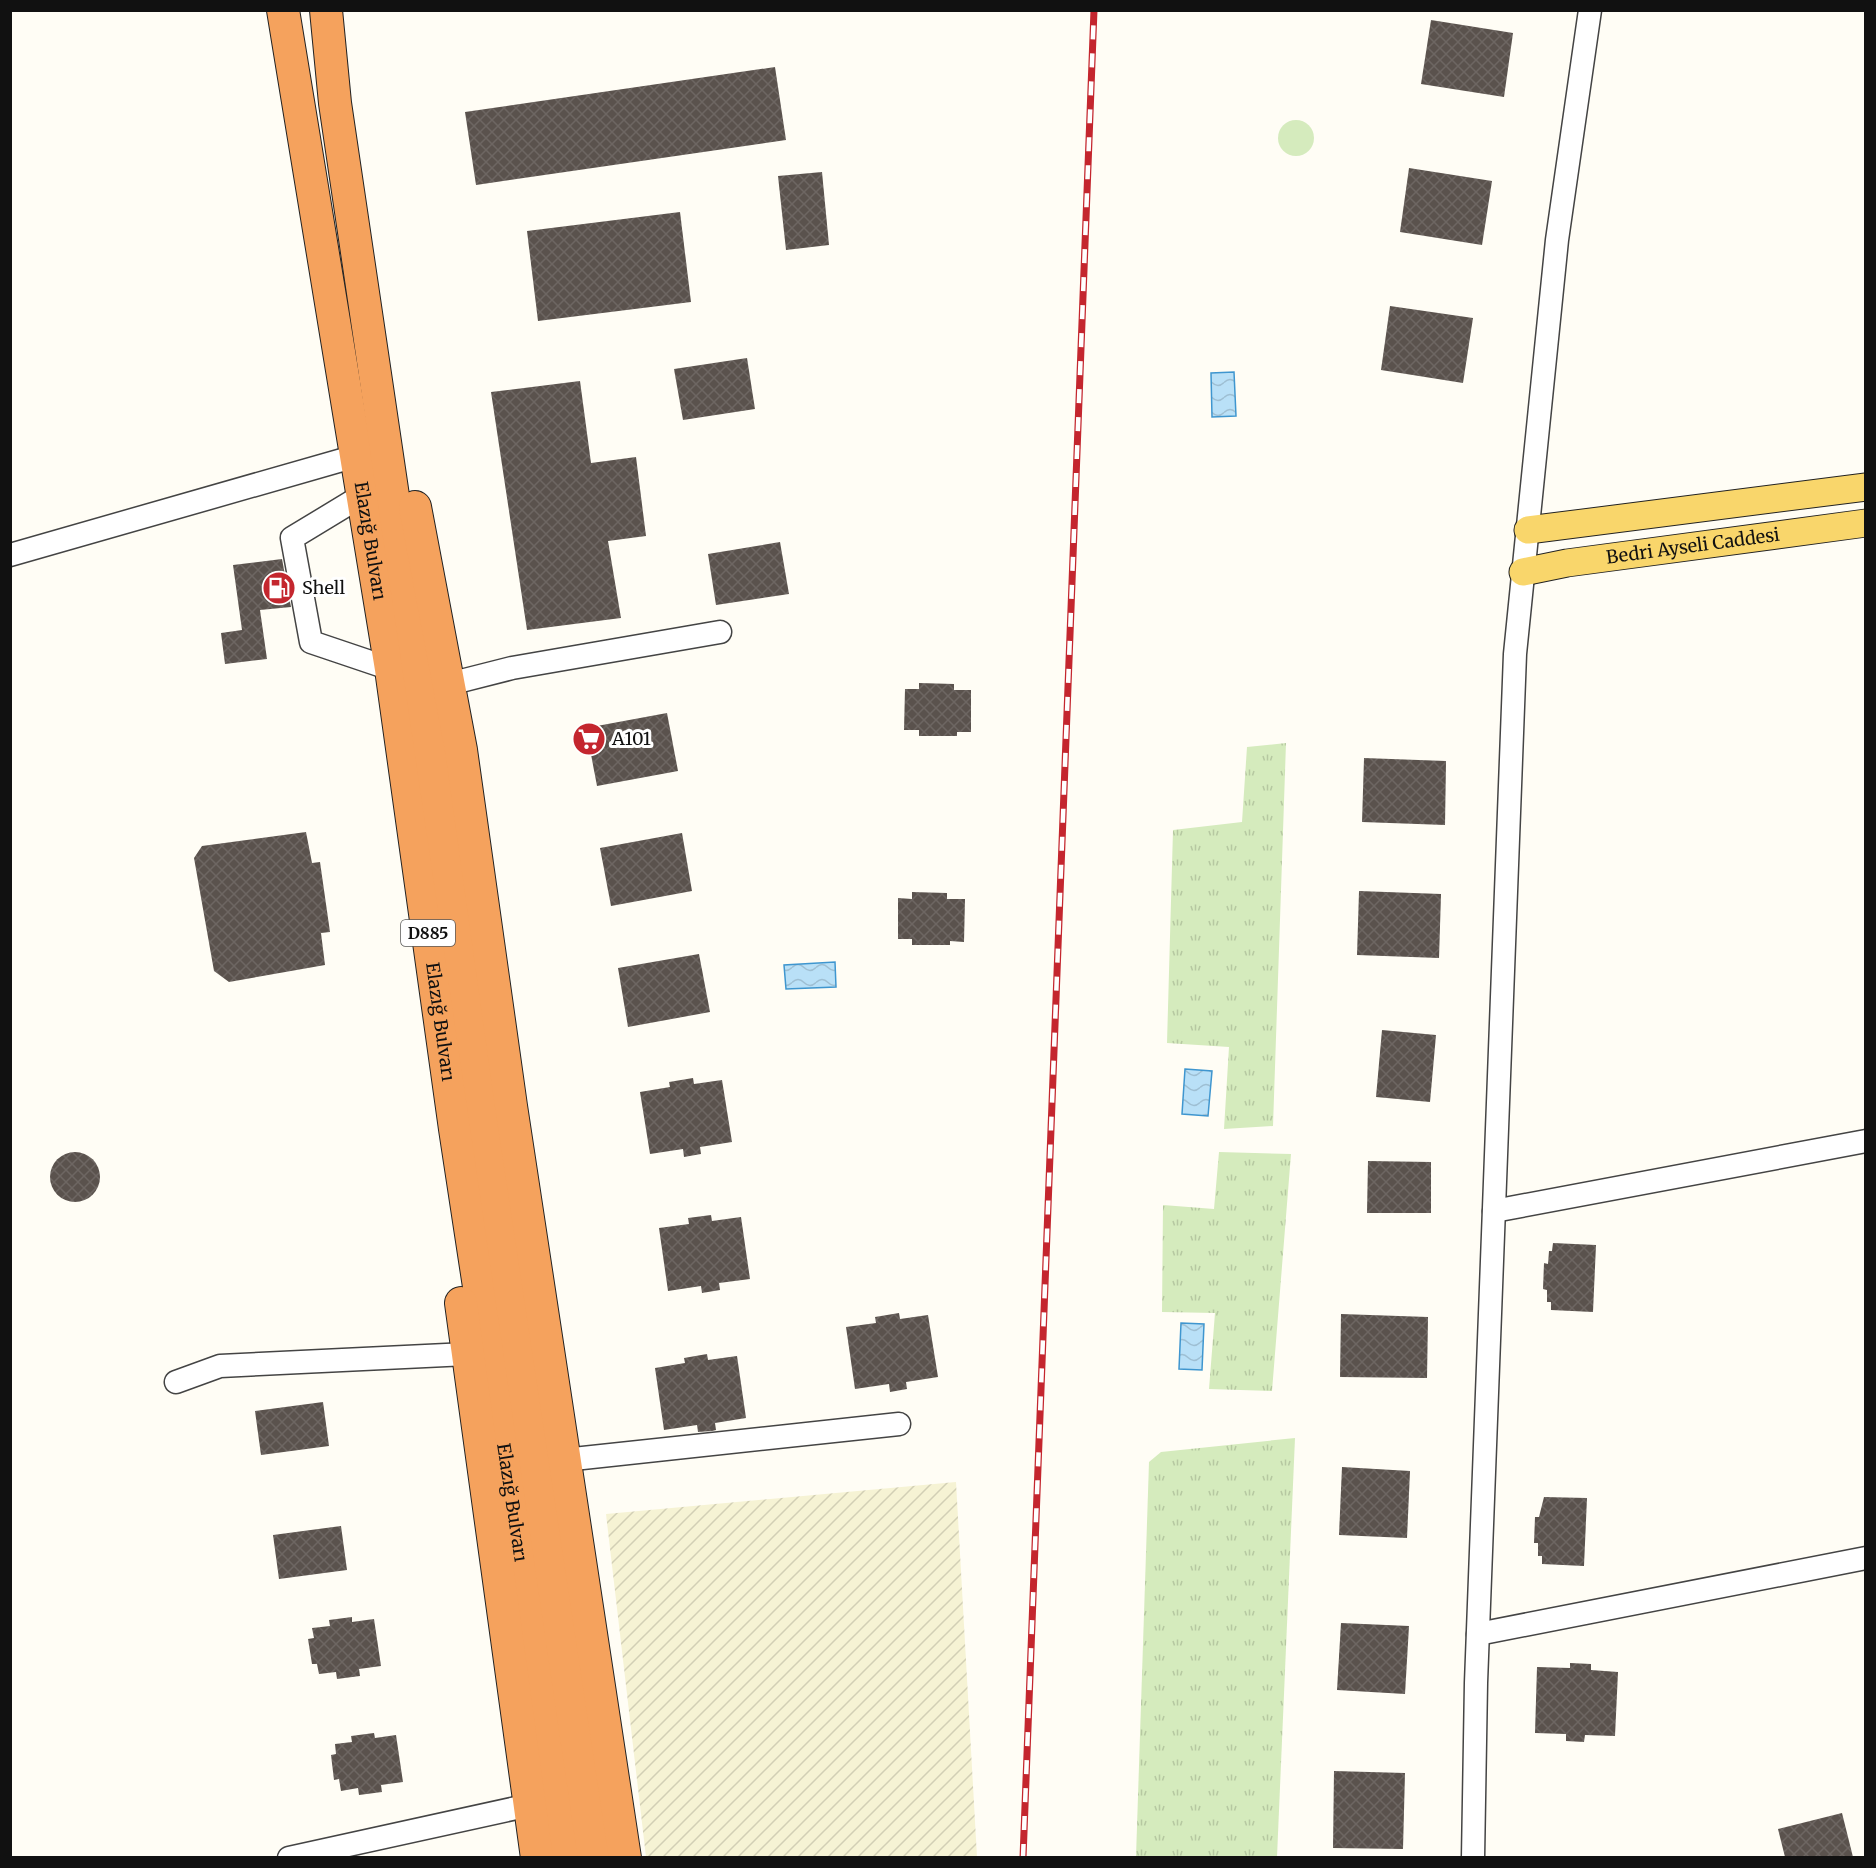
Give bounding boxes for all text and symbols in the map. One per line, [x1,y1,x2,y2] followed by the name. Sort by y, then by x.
[349,480,392,602] street label: Elazığ Bulvarı
[1605,523,1781,569] street label: Bedri Ayseli Caddesi
[261,570,297,606] fuel station icon: Shell
[302,576,345,599] place label: Shell
[571,721,607,757] supermarket icon: A101
[611,727,651,750] place label: A101
[401,920,455,946] road number: D885
[421,961,460,1083] street label: Elazığ Bulvarı
[492,1441,533,1564] street label: Elazığ Bulvarı

